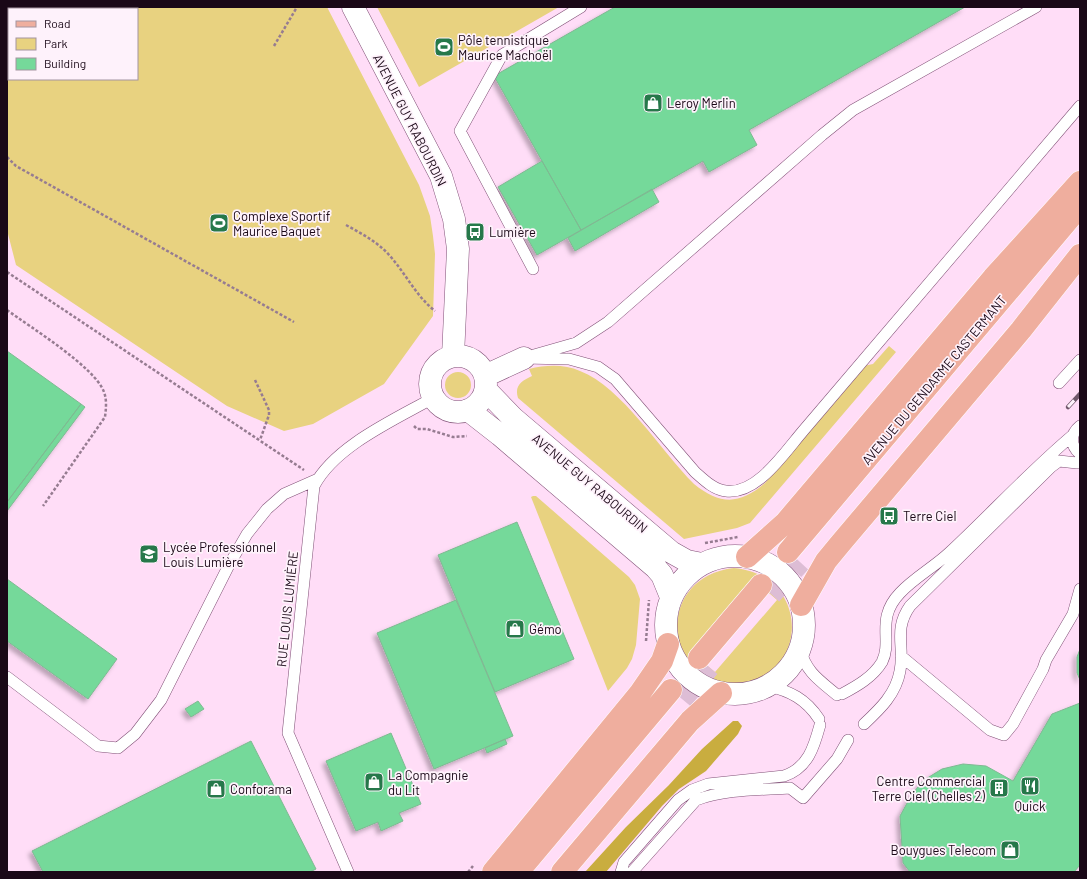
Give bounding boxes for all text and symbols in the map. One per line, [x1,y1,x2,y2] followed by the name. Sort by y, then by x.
[8,8,138,80] legend
[44,16,71,30] text: Road
[458,32,552,63] place label: Pôle tennistique Maurice Machoël
[44,36,68,50] text: Park
[433,36,455,58] sports icon: Pôle tennistique Maurice Machoël
[370,51,450,189] street label: AVENUE GUY RABOURDIN
[44,56,86,70] text: Building
[642,92,664,114] shop icon: Leroy Merlin
[667,95,736,111] place label: Leroy Merlin
[233,208,331,239] place label: Complexe Sportif Maurice Baquet
[208,212,230,234] sports icon: Complexe Sportif Maurice Baquet
[464,221,486,243] bus stop icon: Lumière
[489,224,536,240] place label: Lumière
[858,292,1010,468] street label: AVENUE DU GENDARME CASTERMANT
[529,430,651,536] street label: AVENUE GUY RABOURDIN
[878,505,900,527] bus stop icon: Terre Ciel
[903,508,956,524] place label: Terre Ciel
[163,539,276,570] place label: Lycée Professionnel Louis Lumière
[138,543,160,565] school or university icon: Lycée Professionnel Louis Lumière
[273,550,301,668] street label: RUE LOUIS LUMIÈRE
[504,618,526,640] shop icon: Gémo
[529,621,562,637] place label: Gémo
[388,767,468,798] place label: La Compagnie du Lit
[363,771,385,793] shop icon: La Compagnie du Lit
[872,773,986,804] place label: Centre Commercial Terre Ciel (Chelles 2)
[1019,775,1041,797] restaurant icon: Quick
[988,777,1010,799] building icon: Centre Commercial Terre Ciel (Chelles 2)
[205,778,227,800] shop icon: Conforama
[230,781,292,797] place label: Conforama
[1014,798,1046,814] place label: Quick
[999,839,1021,861] shop icon: Bouygues Telecom
[891,842,996,858] place label: Bouygues Telecom

